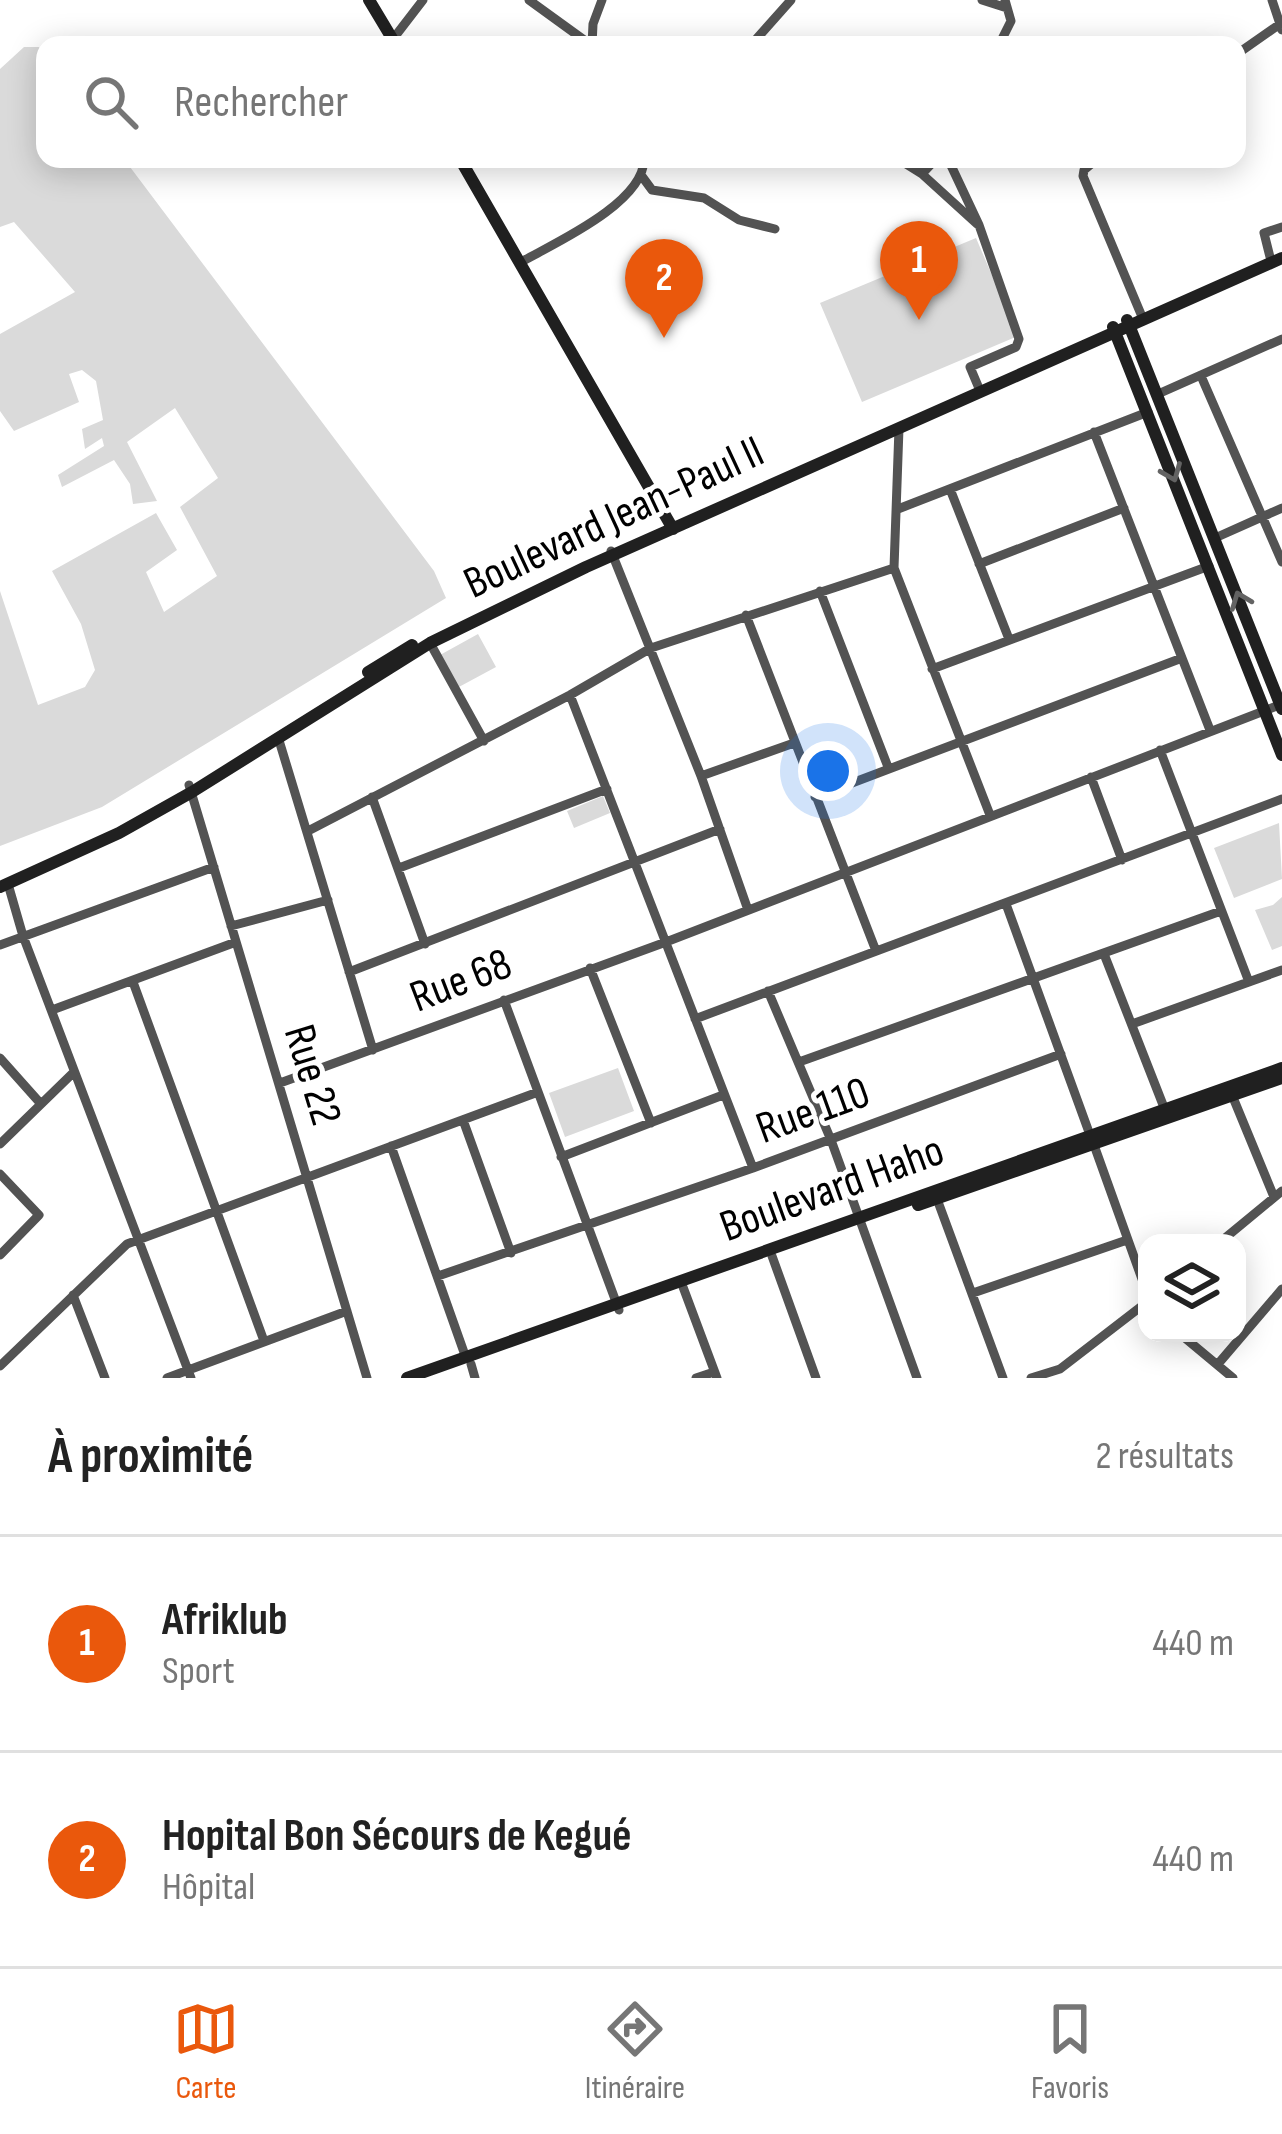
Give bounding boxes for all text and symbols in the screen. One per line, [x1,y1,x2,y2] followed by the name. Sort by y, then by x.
[36,36,1246,168] search box
[78,69,144,135] icon: search
[174,75,348,130] text: Rechercher
[880,221,958,320] pin: 1
[625,239,703,338] pin: 2
[455,424,773,612] street label: Boulevard Jean-Paul II
[1158,461,1182,482] one-way arrow
[1229,591,1254,612] one-way arrow
[798,741,858,801] your location
[402,937,520,1025] street label: Rue 68
[271,1018,353,1132] street label: Rue 22
[749,1065,877,1157] street label: Rue 110
[713,1123,951,1255] street label: Boulevard Haho
[1138,1234,1246,1342] map controls
[1138,1234,1246,1342] button: layers
[48,1426,253,1487] text: À proximité
[1096,1433,1234,1480] text: 2 résultats
[162,1593,288,1648] text: Afriklub
[79,1620,95,1667] text: 1
[1153,1620,1234,1667] text: 440 m
[162,1648,235,1695] text: Sport
[162,1809,631,1864] text: Hopital Bon Sécours de Kegué
[78,1836,96,1883] text: 2
[1153,1836,1234,1883] text: 440 m
[162,1864,255,1911] text: Hôpital
[173,1996,239,2108] tab: Carte
[585,1996,685,2108] tab: Itinéraire
[1031,1996,1109,2108] tab: Favoris

